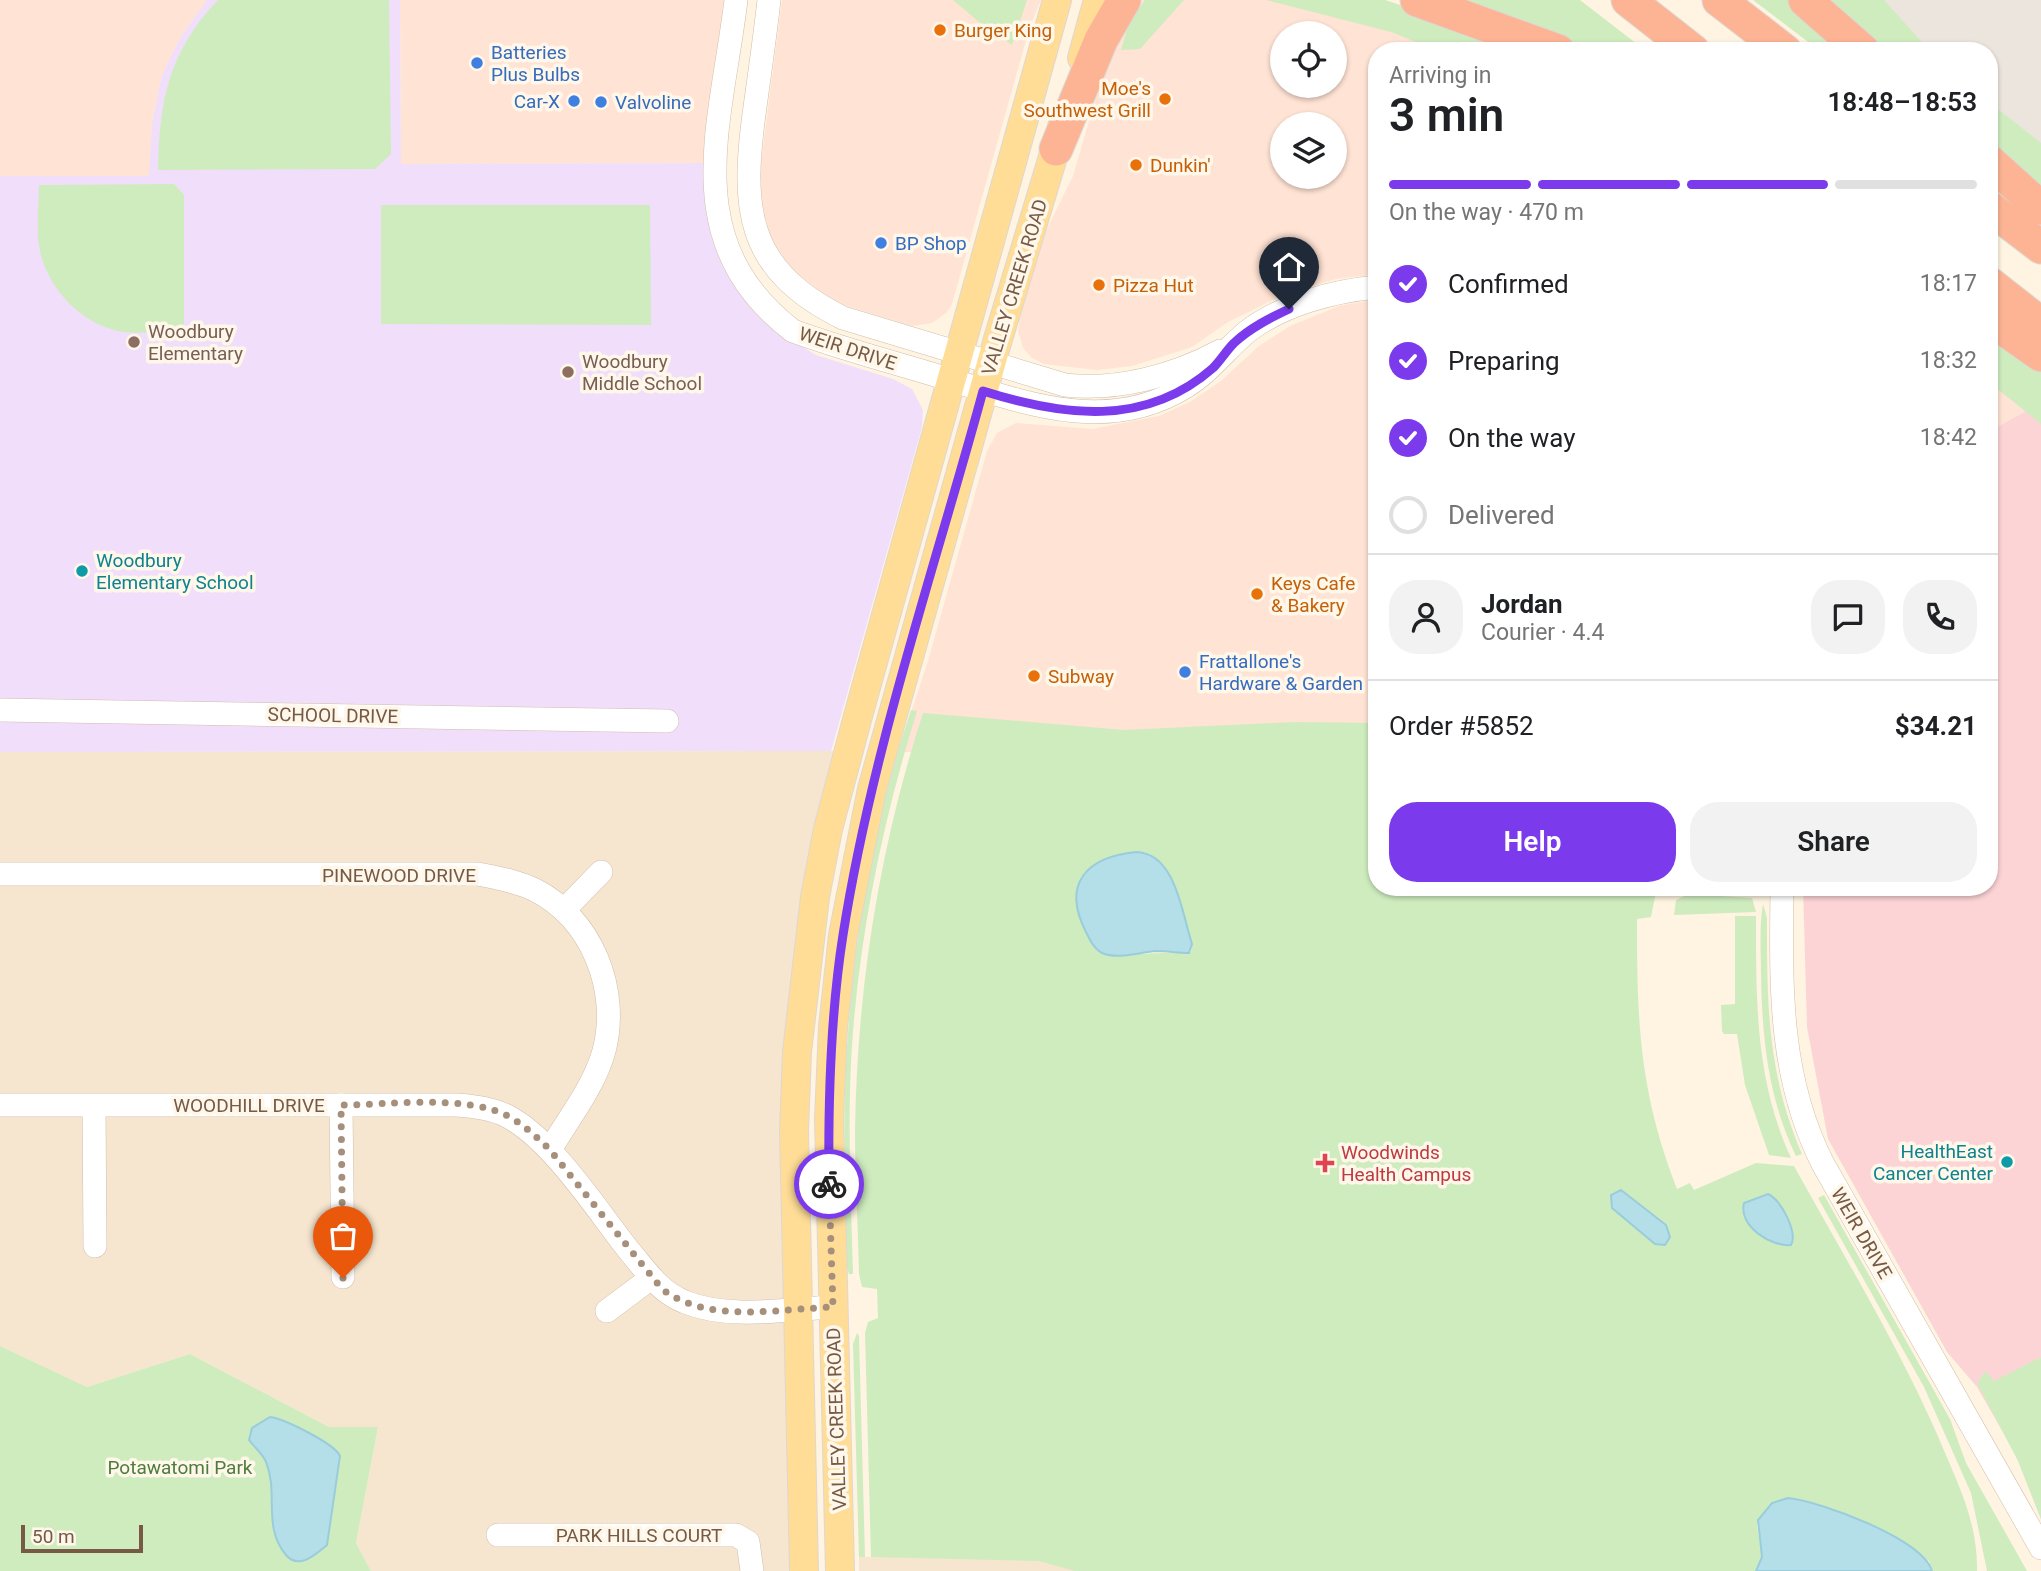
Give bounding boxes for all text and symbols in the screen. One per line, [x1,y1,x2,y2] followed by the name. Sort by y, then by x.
[954,19,1052,42] place label: Burger King
[1270,21,1347,189] map controls
[1270,21,1347,98] button: locate
[932,22,948,38] marker: Burger King
[491,41,580,86] place label: Batteries Plus Bulbs
[469,55,485,71] marker: Batteries Plus Bulbs
[1389,62,1492,89] text: Arriving in
[1023,77,1151,122] place label: Moe's Southwest Grill
[1827,87,1977,117] text: 18:48–18:53
[1389,88,1504,142] text: 3 min
[514,90,560,113] place label: Car-X
[615,91,691,114] place label: Valvoline
[1157,91,1173,107] marker: Moe's Southwest Grill
[566,93,582,109] marker: Car-X
[593,94,609,110] marker: Valvoline
[1270,112,1347,189] button: layers
[1150,154,1211,177] place label: Dunkin'
[1128,157,1144,173] marker: Dunkin'
[977,196,1052,378] street label: VALLEY CREEK ROAD
[1389,199,1584,226] text: On the way · 470 m
[895,232,967,255] place label: BP Shop
[873,235,889,251] marker: BP Shop
[1259,237,1319,309] pin
[1270,248,1308,286] icon: home
[1389,265,1427,303] icon: check
[1448,269,1569,299] text: Confirmed
[1920,270,1977,297] text: 18:17
[1113,274,1194,297] place label: Pizza Hut
[1091,277,1107,293] marker: Pizza Hut
[148,320,243,365] place label: Woodbury Elementary
[796,322,900,375] street label: WEIR DRIVE
[126,334,142,350] marker: Woodbury Elementary
[1389,342,1427,380] icon: check
[1448,346,1560,376] text: Preparing
[1920,347,1977,374] text: 18:32
[582,350,702,395] place label: Woodbury Middle School
[560,364,576,380] marker: Woodbury Middle School
[1389,419,1427,457] icon: check
[1448,423,1576,453] text: On the way
[1920,424,1977,451] text: 18:42
[1448,500,1555,530] text: Delivered
[96,549,254,594] place label: Woodbury Elementary School
[74,563,90,579] marker: Woodbury Elementary School
[1271,572,1355,617] place label: Keys Cafe & Bakery
[1389,580,1463,654] button: person
[1811,580,1885,654] button: chat
[1903,580,1977,654] button: phone
[1249,586,1265,602] marker: Keys Cafe & Bakery
[1481,589,1563,619] text: Jordan
[1481,619,1604,646] text: Courier · 4.4
[1199,650,1363,695] place label: Frattallone's Hardware & Garden
[1177,664,1193,680] marker: Frattallone's Hardware & Garden
[1048,665,1114,688] place label: Subway
[1026,668,1042,684] marker: Subway
[268,703,399,728] street label: SCHOOL DRIVE
[1389,711,1534,741] text: Order #5852
[1895,711,1977,741] text: $34.21
[1389,802,1676,882] button: Help
[1690,802,1977,882] button: Share
[322,864,476,887] street label: PINEWOOD DRIVE
[173,1094,325,1117] street label: WOODHILL DRIVE
[1873,1140,1994,1185] place label: HealthEast Cancer Center
[1341,1141,1471,1186] place label: Woodwinds Health Campus
[794,1149,864,1219] courier
[1315,1153,1335,1173] marker: Woodwinds Health Campus
[1999,1154,2015,1170] marker: HealthEast Cancer Center
[810,1165,848,1203] icon: bike
[1826,1184,1897,1283] street label: WEIR DRIVE
[313,1206,373,1278] pin
[324,1217,362,1255] icon: bag
[822,1327,851,1511] street label: VALLEY CREEK ROAD
[107,1456,253,1479] park label: Potawatomi Park
[21,1522,144,1554] scale bar
[556,1524,722,1547] street label: PARK HILLS COURT
[32,1525,75,1548] text: 50 m

